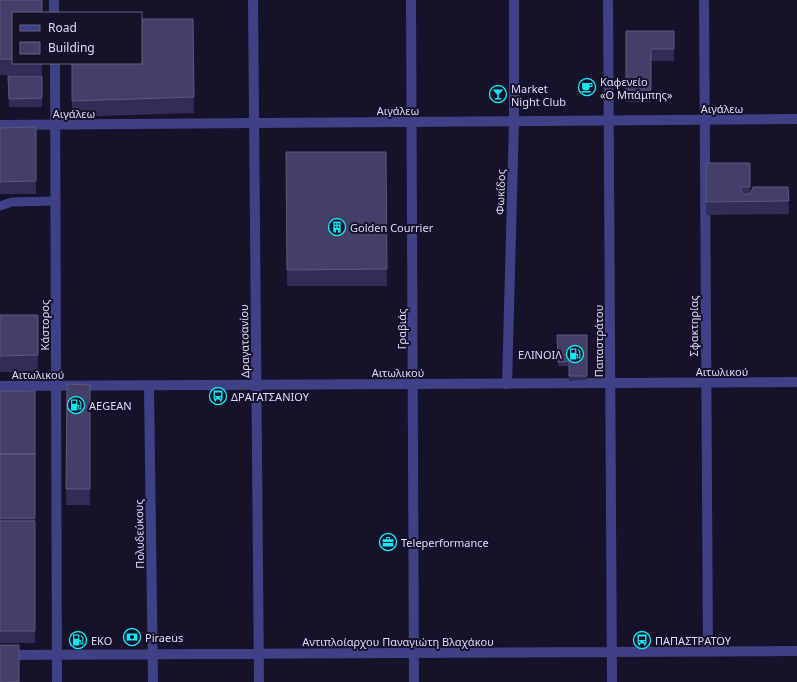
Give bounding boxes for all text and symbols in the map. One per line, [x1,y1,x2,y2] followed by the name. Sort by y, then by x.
[12,12,142,64] legend
[48,19,77,36] text: Road
[48,39,95,56] text: Building
[600,74,673,102] place label: Καφενείο «Ο Μπάμπης»
[577,77,597,97] cafe icon: Καφενείο «Ο Μπάμπης»
[511,81,566,109] place label: Market Night Club
[488,84,508,104] bar icon: Market Night Club
[701,101,743,116] street label: Αιγάλεω
[377,103,419,118] street label: Αιγάλεω
[53,106,95,121] street label: Αιγάλεω
[492,169,508,215] street label: Φωκίδος
[327,217,347,237] building icon: Golden Courrier
[350,220,434,235] place label: Golden Courrier
[686,295,701,357] street label: Σφακτηρίας
[37,300,52,350] street label: Κάστορος
[236,304,252,378] street label: Δραγατσανίου
[591,305,606,377] street label: Παπαστράτου
[394,309,409,349] street label: Γραβιάς
[565,344,585,364] fuel station icon: ΕΛΙΝΟΙΛ
[518,347,562,362] place label: ΕΛΙΝΟΙΛ
[696,364,748,379] street label: Αιτωλικού
[372,365,424,380] street label: Αιτωλικού
[12,367,64,382] street label: Αιτωλικού
[208,386,228,406] bus stop icon: ΔΡΑΓΑΤΣΑΝΙΟΥ
[231,389,310,404] place label: ΔΡΑΓΑΤΣΑΝΙΟΥ
[66,395,86,415] fuel station icon: AEGEAN
[89,398,132,413] place label: AEGEAN
[131,499,147,569] street label: Πολυδεύκους
[378,532,398,552] office icon: Teleperformance
[401,535,489,550] place label: Teleperformance
[122,627,142,647] bank icon: Piraeus
[68,630,88,650] fuel station icon: EKO
[145,630,183,645] place label: Piraeus
[632,630,652,650] bus stop icon: ΠΑΠΑΣΤΡΑΤΟΥ
[91,633,112,648] place label: EKO
[655,633,732,648] place label: ΠΑΠΑΣΤΡΑΤΟΥ
[302,634,494,649] street label: Αντιπλοίαρχου Παναγιώτη Βλαχάκου

